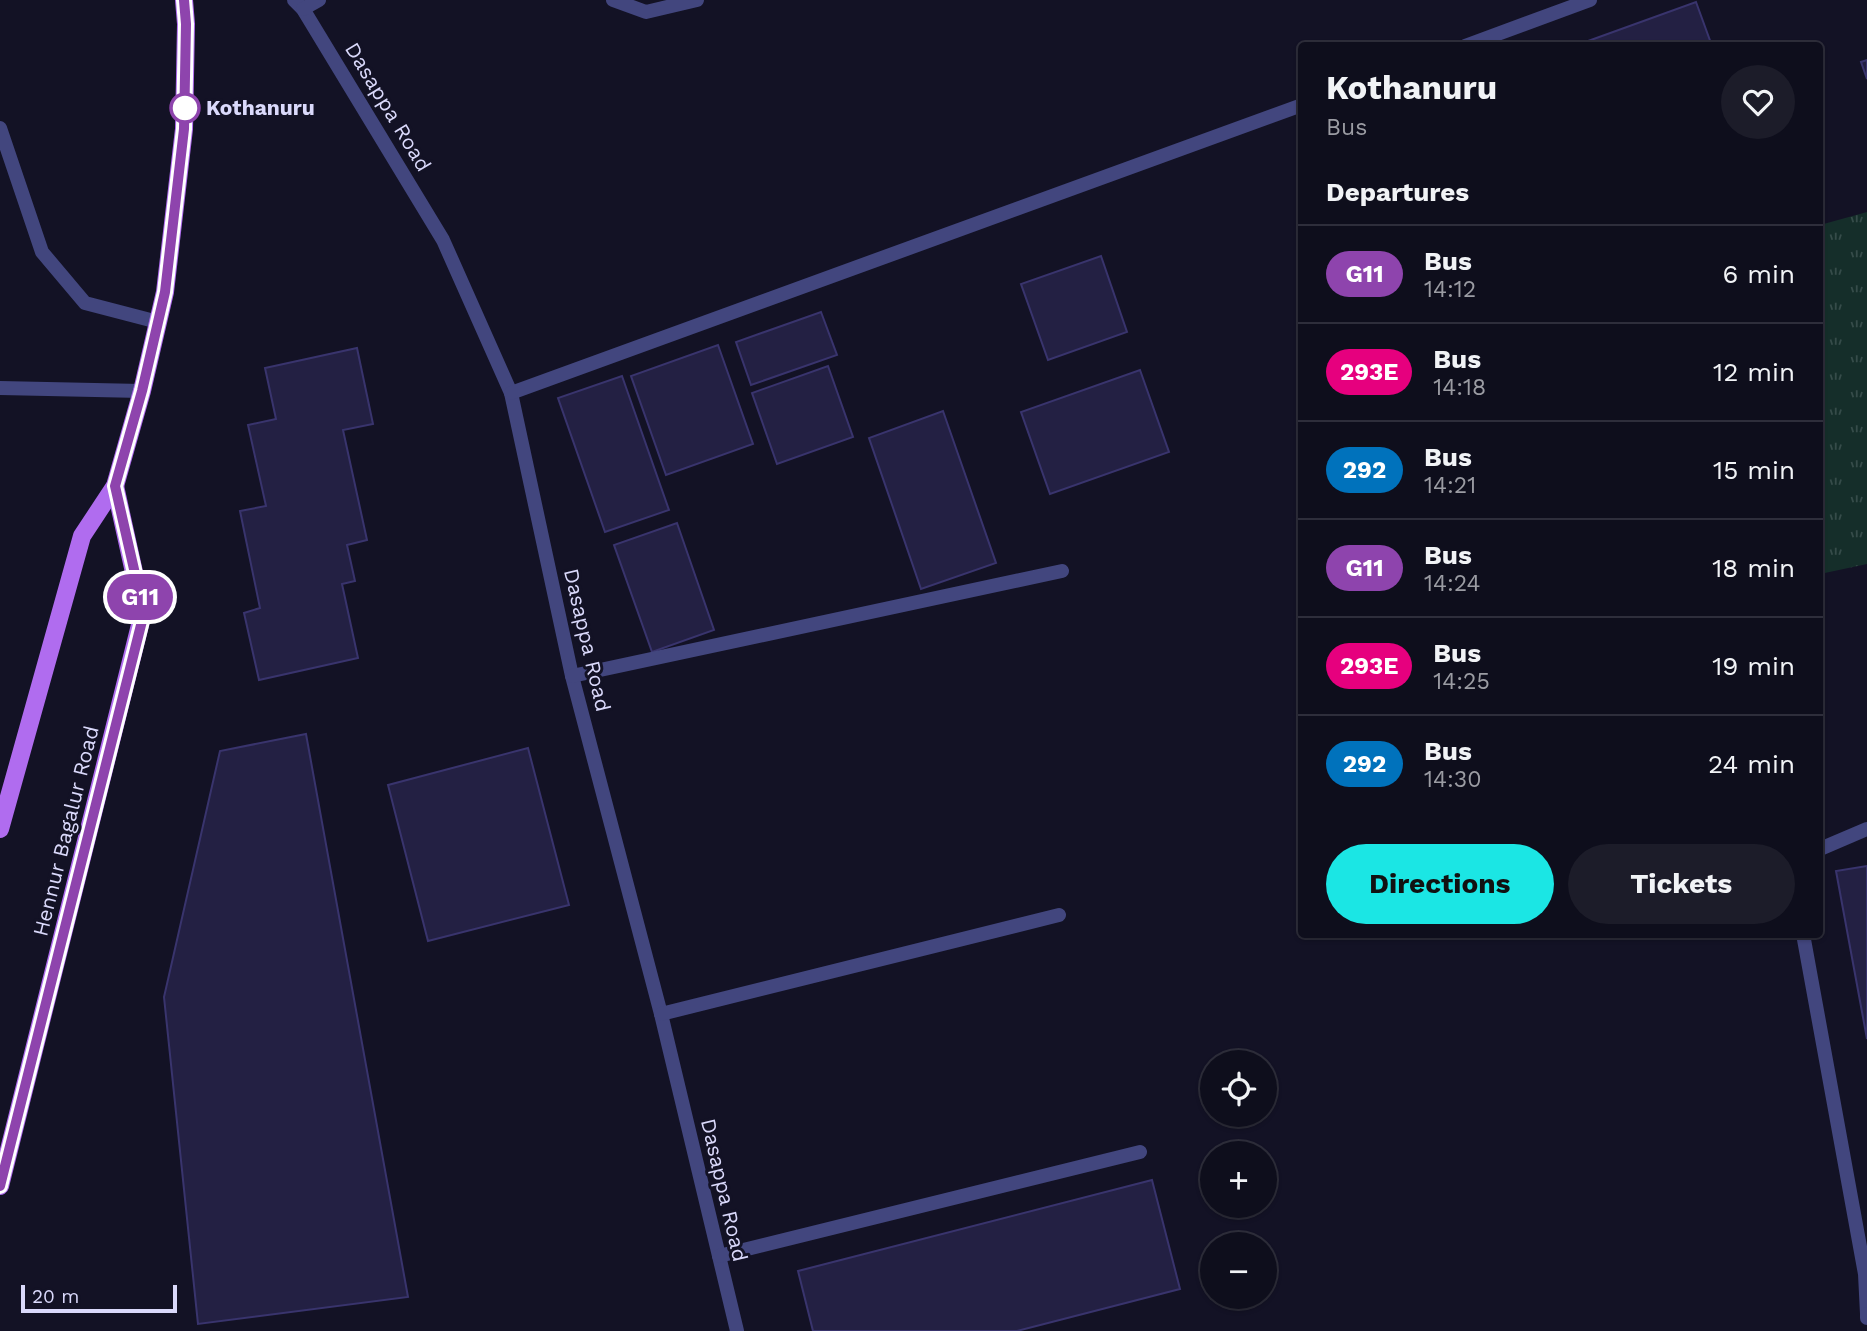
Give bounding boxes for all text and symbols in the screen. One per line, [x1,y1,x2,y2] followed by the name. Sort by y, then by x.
[340,38,437,176] street label: Dasappa Road
[1721,65,1795,139] button: heart
[1326,68,1497,107] text: Kothanuru
[170,93,200,123] marker: Kothanuru
[206,95,315,120] place label: Kothanuru
[1326,114,1367,141] text: Bus
[1326,177,1469,207] text: Departures
[1424,246,1472,276] text: Bus
[1723,259,1795,289] text: 6 min
[1345,260,1384,288] text: G11
[1424,276,1476,303] text: 14:12
[1433,344,1481,374] text: Bus
[1713,357,1795,387] text: 12 min
[1340,358,1398,386] text: 293E
[1433,374,1486,401] text: 14:18
[1424,442,1472,472] text: Bus
[1713,455,1795,485] text: 15 min
[1343,456,1386,484] text: 292
[1424,472,1476,499] text: 14:21
[1424,540,1472,570] text: Bus
[1712,553,1795,583] text: 18 min
[1345,554,1384,582] text: G11
[559,566,616,714] street label: Dasappa Road
[1424,570,1481,597] text: 14:24
[100,574,180,620] line badge: G11
[121,583,159,611] text: G11
[1433,638,1481,668] text: Bus
[1712,651,1795,681] text: 19 min
[1340,652,1398,680] text: 293E
[1433,668,1490,695] text: 14:25
[27,723,104,939] street label: Hennur Bagalur Road
[1424,736,1472,766] text: Bus
[1708,749,1795,779] text: 24 min
[1343,750,1386,778] text: 292
[1424,766,1482,793] text: 14:30
[1326,844,1554,924] button: Directions
[1568,844,1795,924] button: Tickets
[1200,1050,1277,1309] map controls
[1200,1050,1277,1127] button: locate
[696,1116,753,1264] street label: Dasappa Road
[1200,1141,1277,1218] button: +
[1200,1232,1277,1309] button: −
[21,1282,177,1314] scale bar
[32,1285,79,1308] text: 20 m

